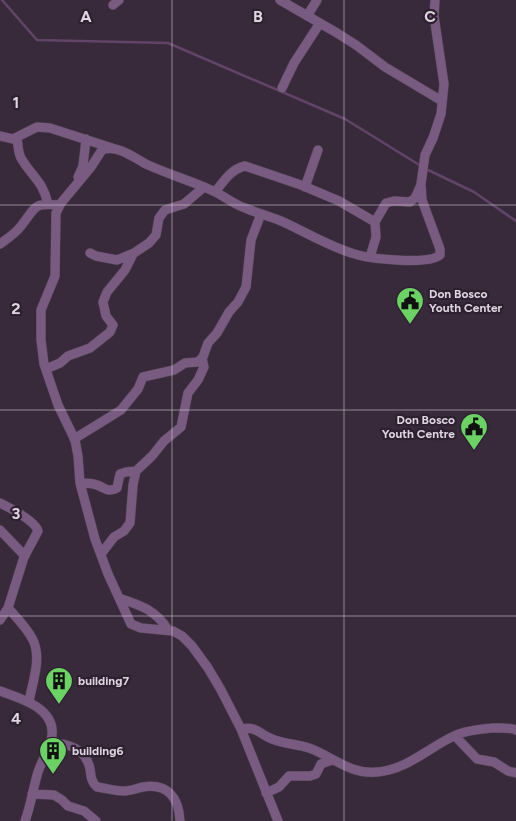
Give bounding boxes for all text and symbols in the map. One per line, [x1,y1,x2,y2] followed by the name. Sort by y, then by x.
[80,7,92,26] text: A
[253,7,263,26] text: B
[424,7,436,26] text: C
[13,93,19,112] text: 1
[395,286,425,325] public building icon: Don Bosco Youth Center
[429,287,503,315] place label: Don Bosco Youth Center
[11,299,21,318] text: 2
[459,412,489,451] public building icon: Don Bosco Youth Centre
[382,413,455,441] place label: Don Bosco Youth Centre
[12,504,21,523] text: 3
[44,666,74,705] building icon: building7
[78,674,129,688] place label: building7
[11,709,21,728] text: 4
[38,736,68,775] building icon: building6
[72,744,123,758] place label: building6

